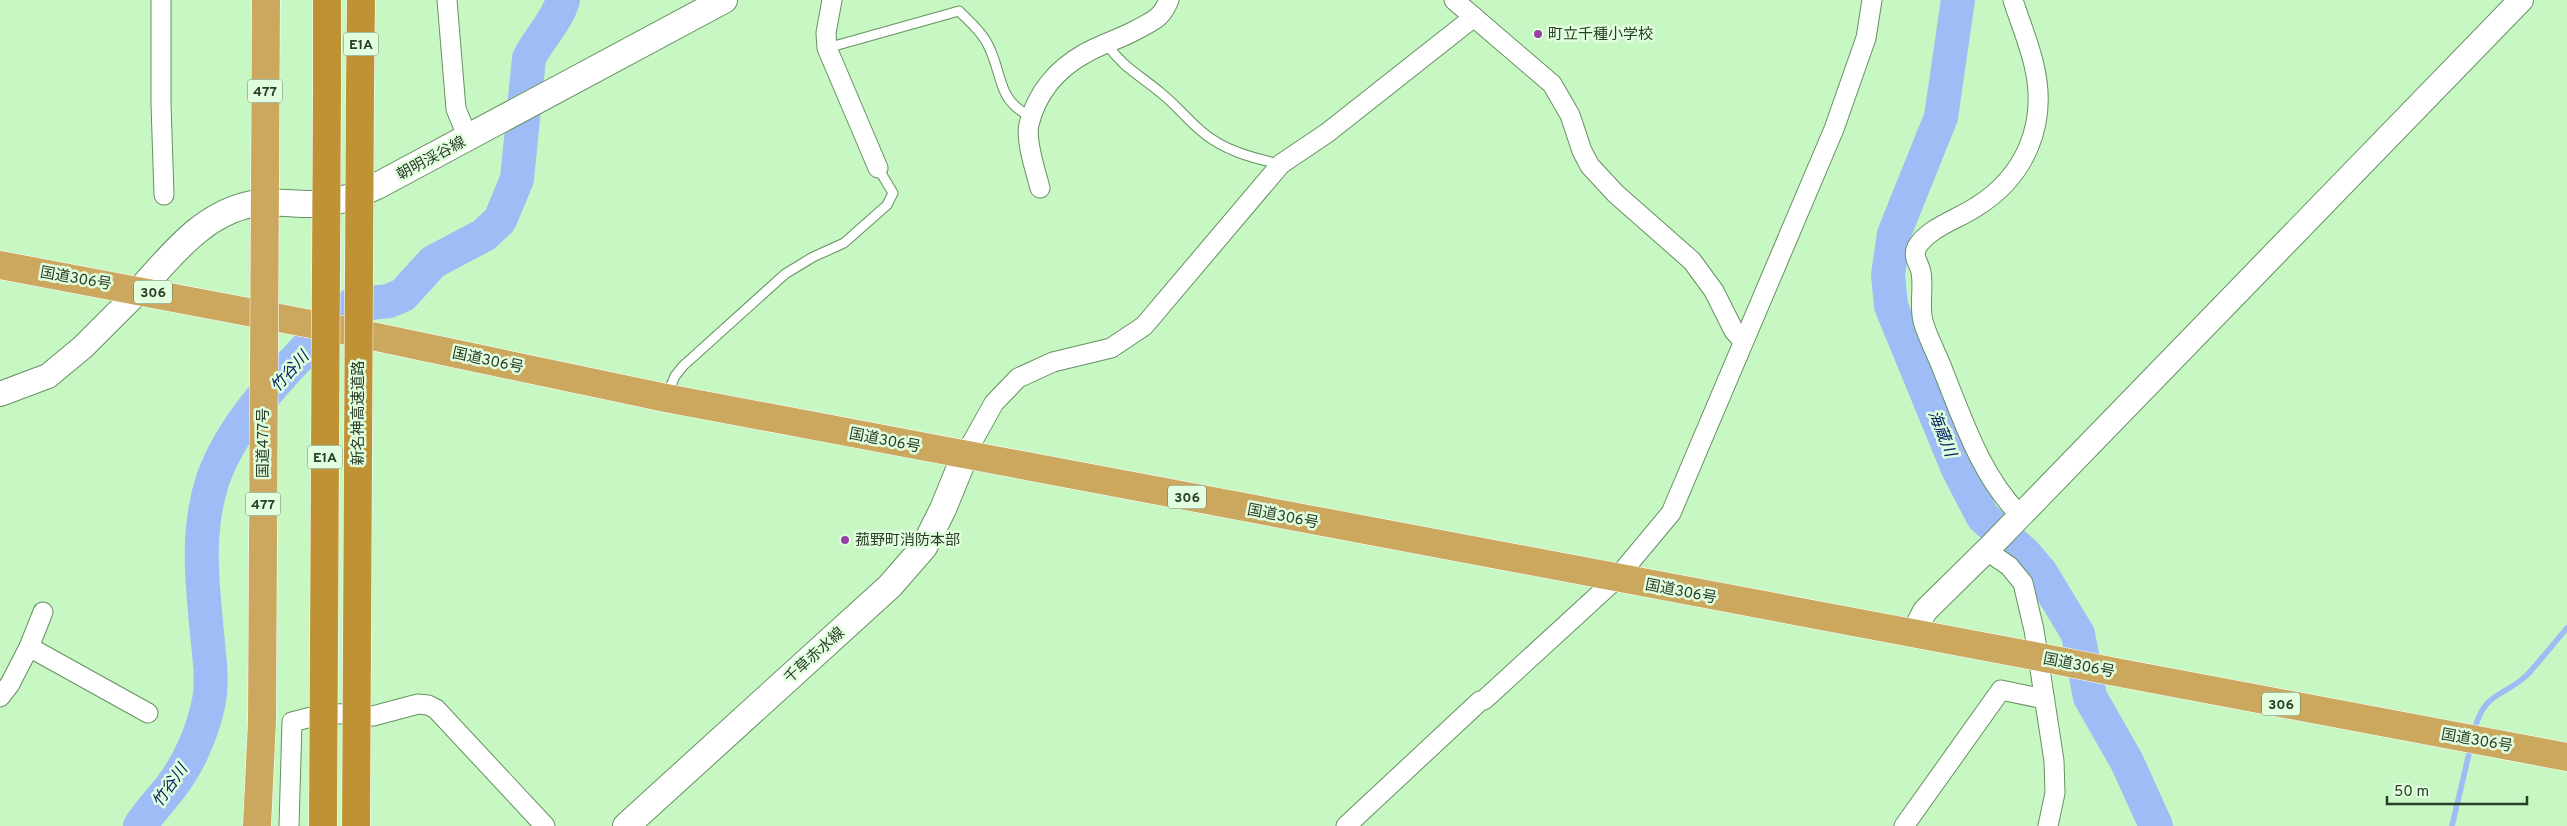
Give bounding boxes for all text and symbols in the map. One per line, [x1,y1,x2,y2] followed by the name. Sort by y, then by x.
[1548,26,1653,45] place label: 町立千種小学校
[1532,28,1544,40] marker: 町立千種小学校
[344,33,378,56] road number: E1A
[248,80,282,102] road number: 477
[394,133,469,185] street label: 朝明渓谷線
[38,264,113,295] street label: 国道306号
[134,280,172,304] road number: 306
[450,345,525,378] street label: 国道306号
[267,346,315,397] water label: 竹谷川
[350,360,369,466] street label: 新名神高速道路
[255,408,274,478] street label: 国道477号
[1923,408,1960,462] water label: 海蔵川
[847,425,922,458] street label: 国道306号
[308,446,342,468] road number: E1A
[1168,486,1206,508] road number: 306
[246,492,280,516] road number: 477
[1245,501,1320,534] street label: 国道306号
[855,532,960,551] place label: 菰野町消防本部
[839,534,851,546] marker: 菰野町消防本部
[1643,576,1718,609] street label: 国道306号
[781,624,849,688] street label: 千草赤水線
[2041,650,2116,683] street label: 国道306号
[2262,692,2300,716] road number: 306
[2439,726,2514,757] street label: 国道306号
[149,759,194,812] water label: 竹谷川
[2387,774,2527,806] scale bar
[2394,783,2429,802] text: 50 m

